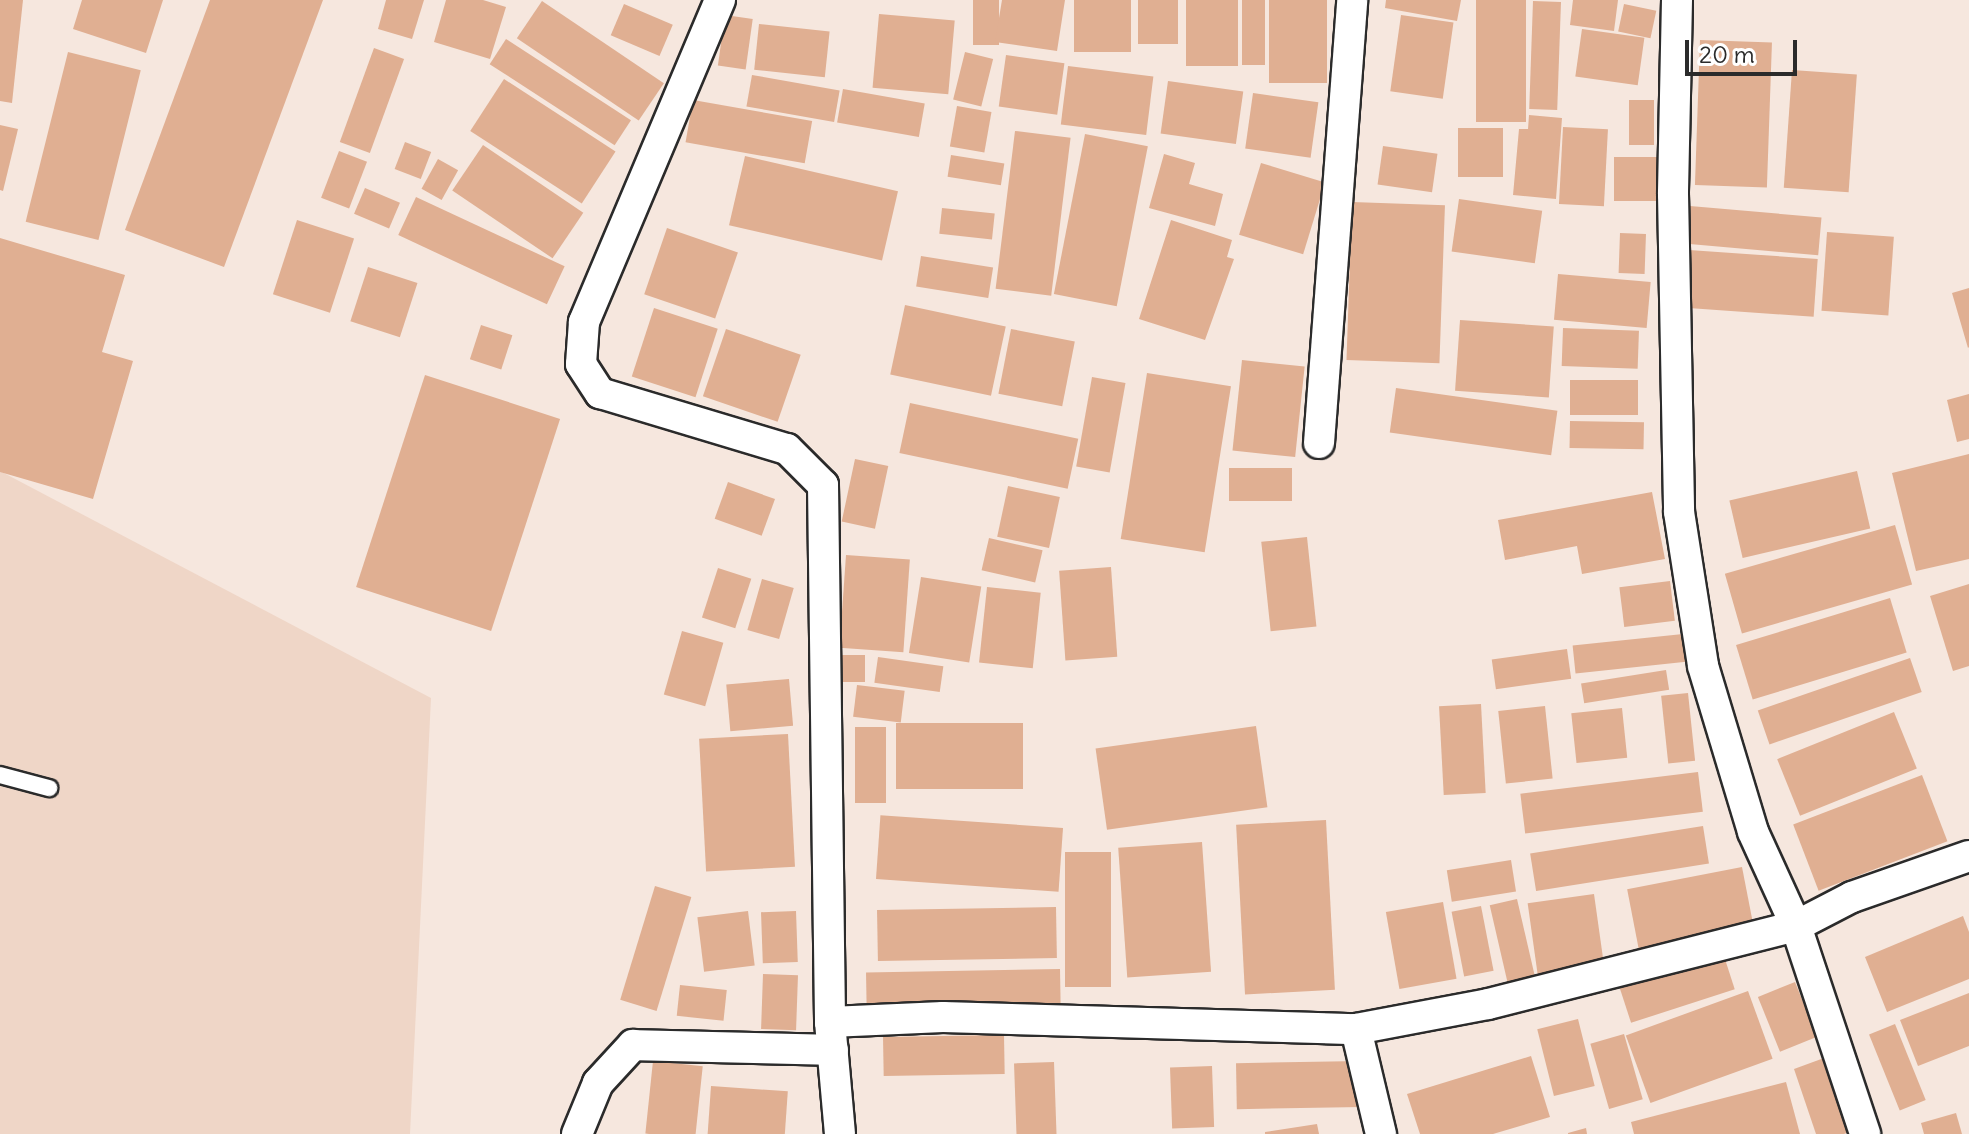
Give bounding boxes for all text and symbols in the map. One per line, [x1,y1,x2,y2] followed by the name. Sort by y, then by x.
[1689,24,1801,74] scale bar
[1699,39,1755,69] text: 20 m

